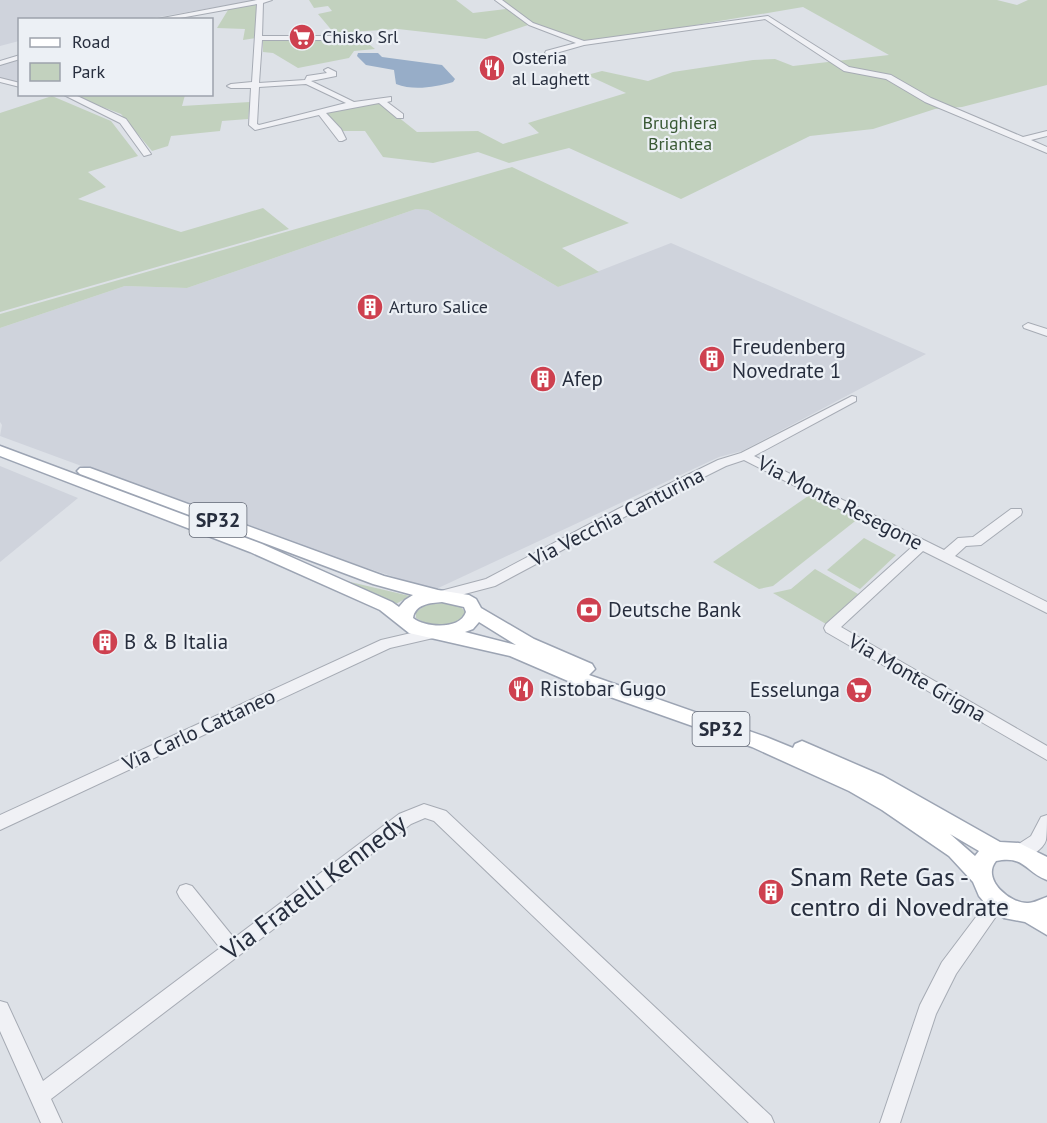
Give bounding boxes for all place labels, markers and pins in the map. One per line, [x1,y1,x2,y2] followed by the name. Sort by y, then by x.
[287,22,317,52] supermarket icon: Chisko Srl
[322,25,399,48] place label: Chisko Srl
[512,46,590,90] place label: Osteria al Laghett
[477,53,507,83] restaurant icon: Osteria al Laghett
[355,292,385,322] building icon: Arturo Salice
[389,295,488,318] place label: Arturo Salice
[732,333,846,384] place label: Freudenberg Novedrate 1
[697,344,727,374] building icon: Freudenberg Novedrate 1
[528,364,558,394] building icon: Afep
[562,365,603,392] place label: Afep
[574,595,604,625] bank icon: Deutsche Bank
[608,596,741,623] place label: Deutsche Bank
[90,627,120,657] building icon: B & B Italia
[124,628,228,655] place label: B & B Italia
[506,674,536,704] restaurant icon: Ristobar Gugo
[540,675,666,702] place label: Ristobar Gugo
[844,675,874,705] supermarket icon: Esselunga
[750,676,840,703] place label: Esselunga
[790,860,1009,923] place label: Snam Rete Gas - centro di Novedrate
[756,877,786,907] building icon: Snam Rete Gas - centro di Novedrate

